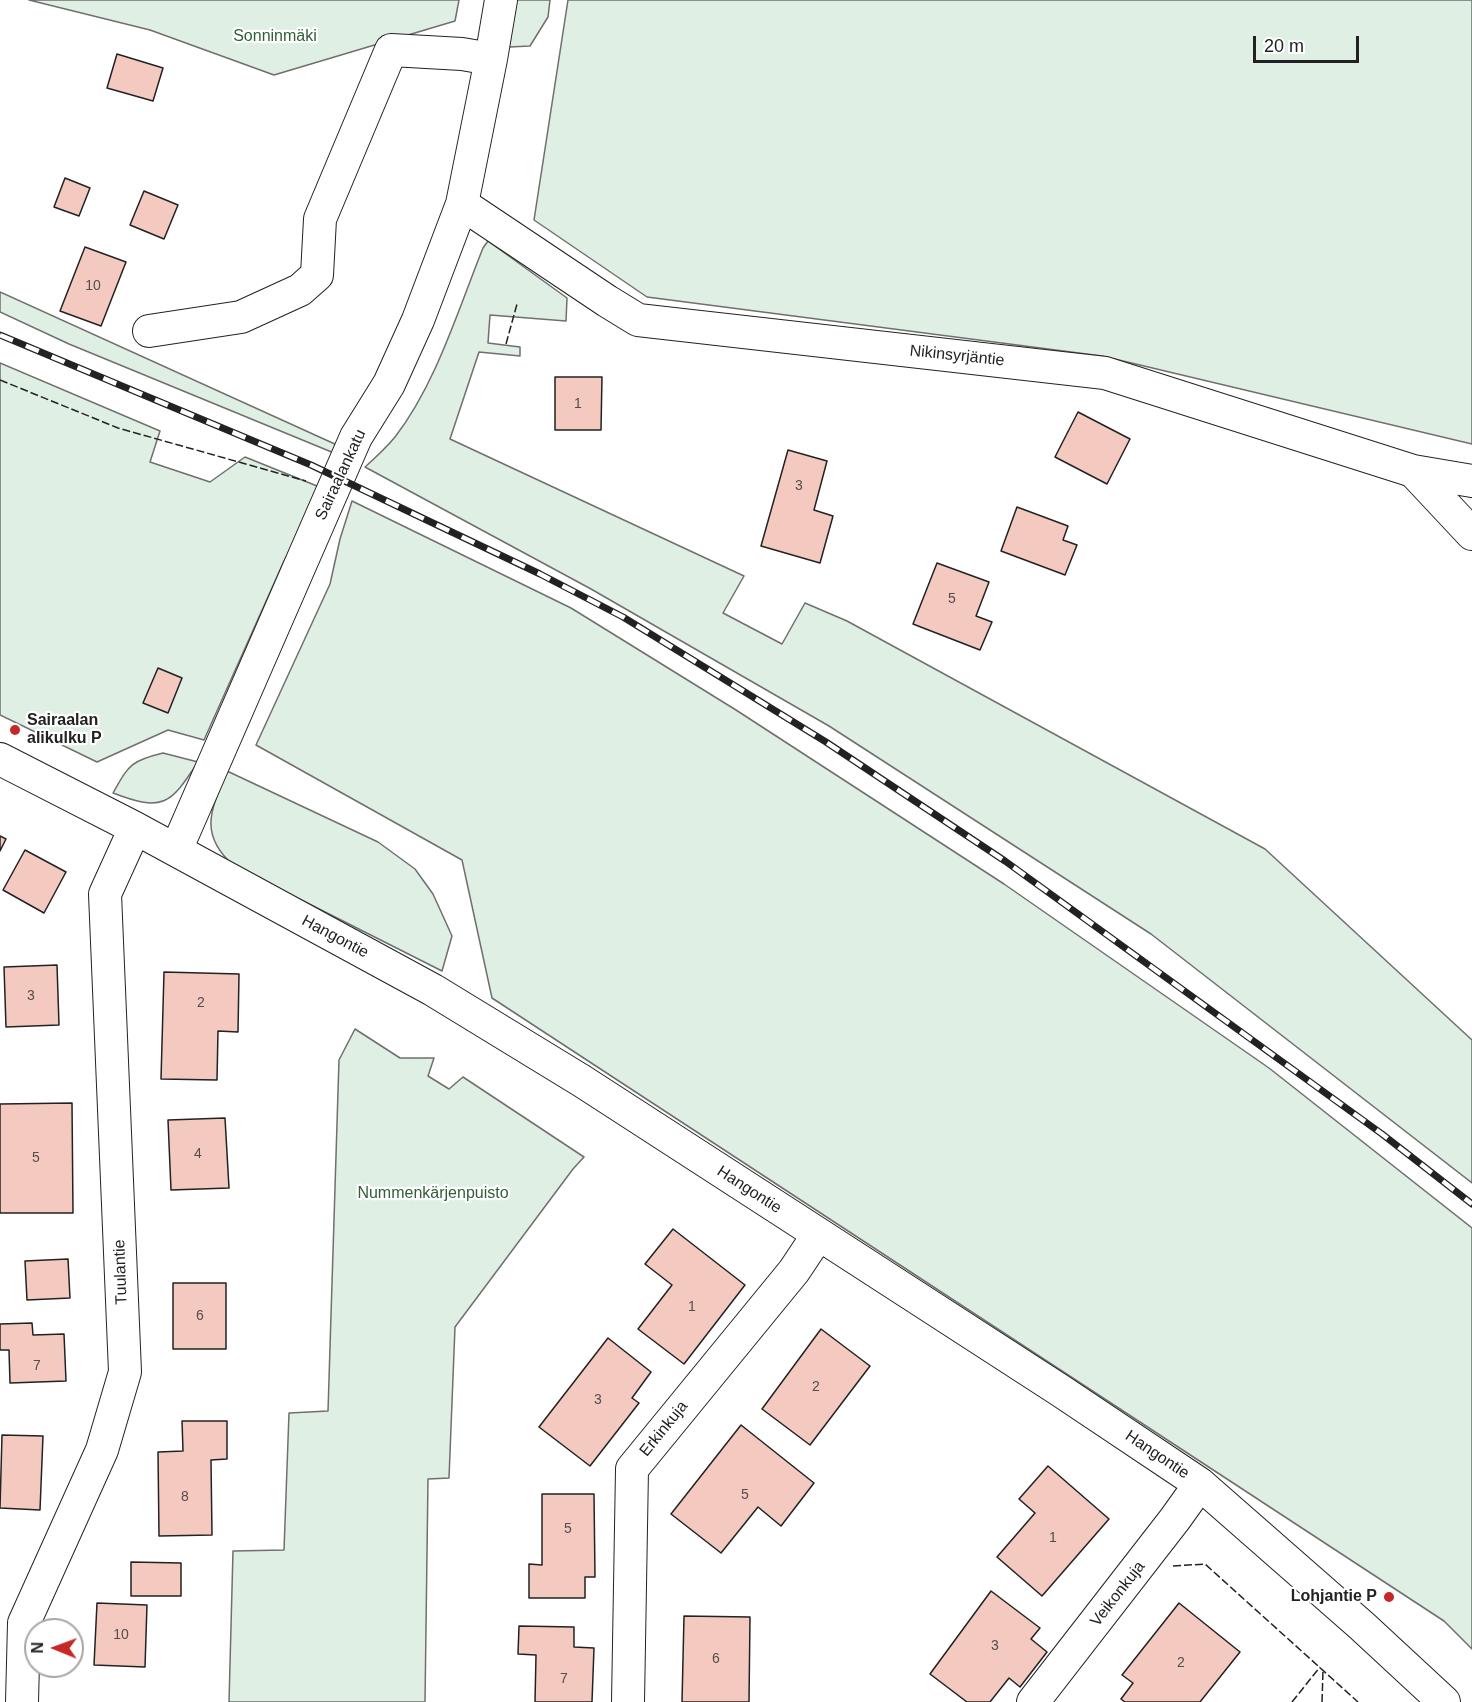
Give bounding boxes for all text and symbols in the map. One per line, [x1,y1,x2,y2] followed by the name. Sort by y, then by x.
[1256,24,1362,62] scale bar
[233,27,317,47] park label: Sonninmäki
[1264,36,1304,56] text: 20 m
[85,278,101,294] house number: 10
[909,341,1005,371] street label: Nikinsyrjäntie
[574,396,582,412] house number: 1
[312,427,370,523] street label: Sairaalankatu
[795,478,803,494] house number: 3
[948,591,956,607] house number: 5
[27,711,102,749] place label: Sairaalan alikulku P
[8,723,22,737] marker: Sairaalan alikulku P
[298,911,372,963] street label: Hangontie
[27,988,35,1004] house number: 3
[197,995,205,1011] house number: 2
[194,1146,202,1162] house number: 4
[32,1150,40,1166] house number: 5
[713,1162,785,1218] street label: Hangontie
[357,1184,509,1204] park label: Nummenkärjenpuisto
[110,1239,132,1305] street label: Tuulantie
[688,1299,696,1315] house number: 1
[196,1308,204,1324] house number: 6
[33,1358,41,1374] house number: 7
[812,1379,820,1395] house number: 2
[594,1392,602,1408] house number: 3
[636,1397,692,1461] street label: Erkinkuja
[1121,1427,1193,1483] street label: Hangontie
[741,1487,749,1503] house number: 5
[181,1489,189,1505] house number: 8
[564,1521,572,1537] house number: 5
[1049,1530,1057,1546] house number: 1
[1087,1558,1149,1630] street label: Veikonkuja
[1291,1587,1377,1607] place label: Lohjantie P
[1382,1590,1396,1604] marker: Lohjantie P
[24,1618,84,1678] north arrow
[113,1627,129,1643] house number: 10
[991,1638,999,1654] house number: 3
[29,1642,46,1654] text: N
[712,1651,720,1667] house number: 6
[1177,1655,1185,1671] house number: 2
[560,1671,568,1687] house number: 7

